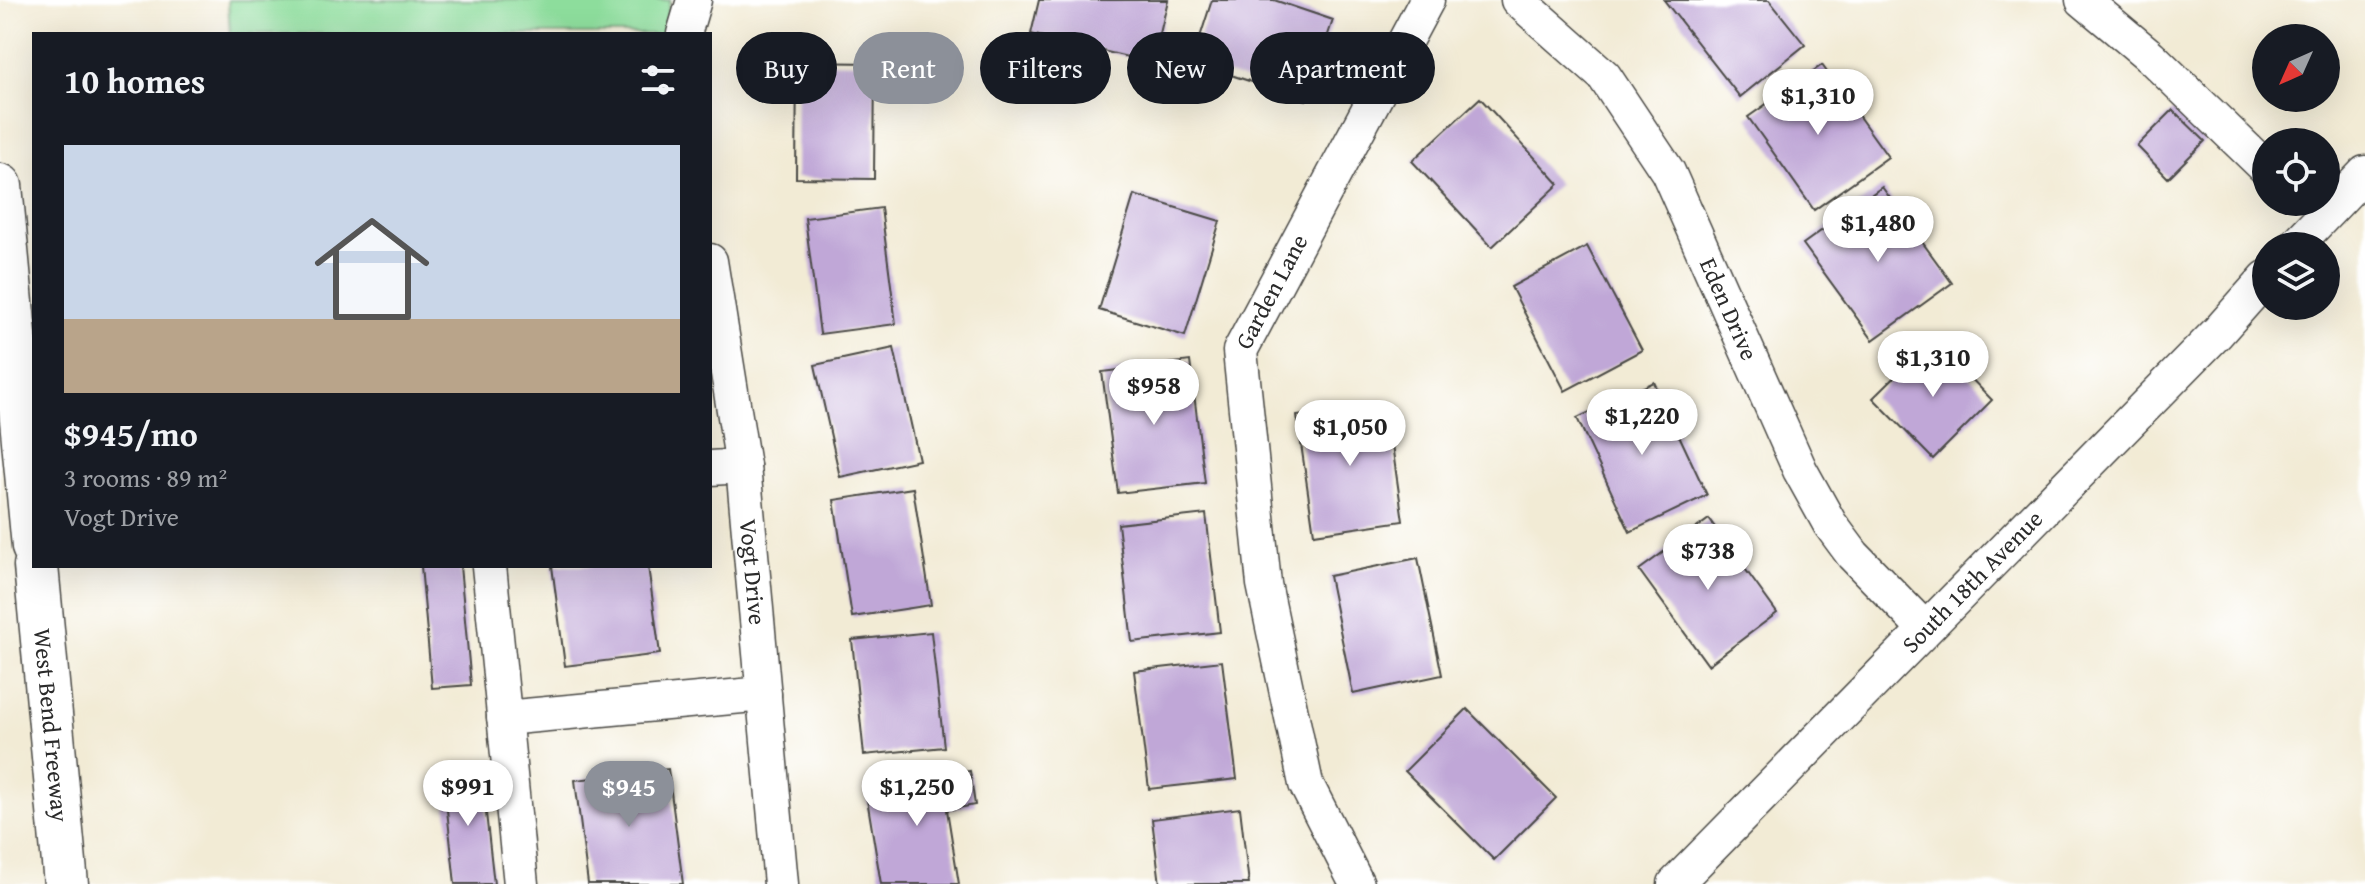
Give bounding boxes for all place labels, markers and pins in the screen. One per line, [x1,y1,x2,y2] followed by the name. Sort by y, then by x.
[1753,69,1883,137] pin: $1,310
[1813,196,1943,264] pin: $1,480
[1868,331,1998,399] pin: $1,310
[1107,359,1201,427] pin: $958
[1577,389,1707,457] pin: $1,220
[1285,400,1415,468] pin: $1,050
[1661,524,1755,592] pin: $738
[421,760,515,828] pin: $991
[852,760,982,828] pin: $1,250
[582,761,676,829] pin: $945

